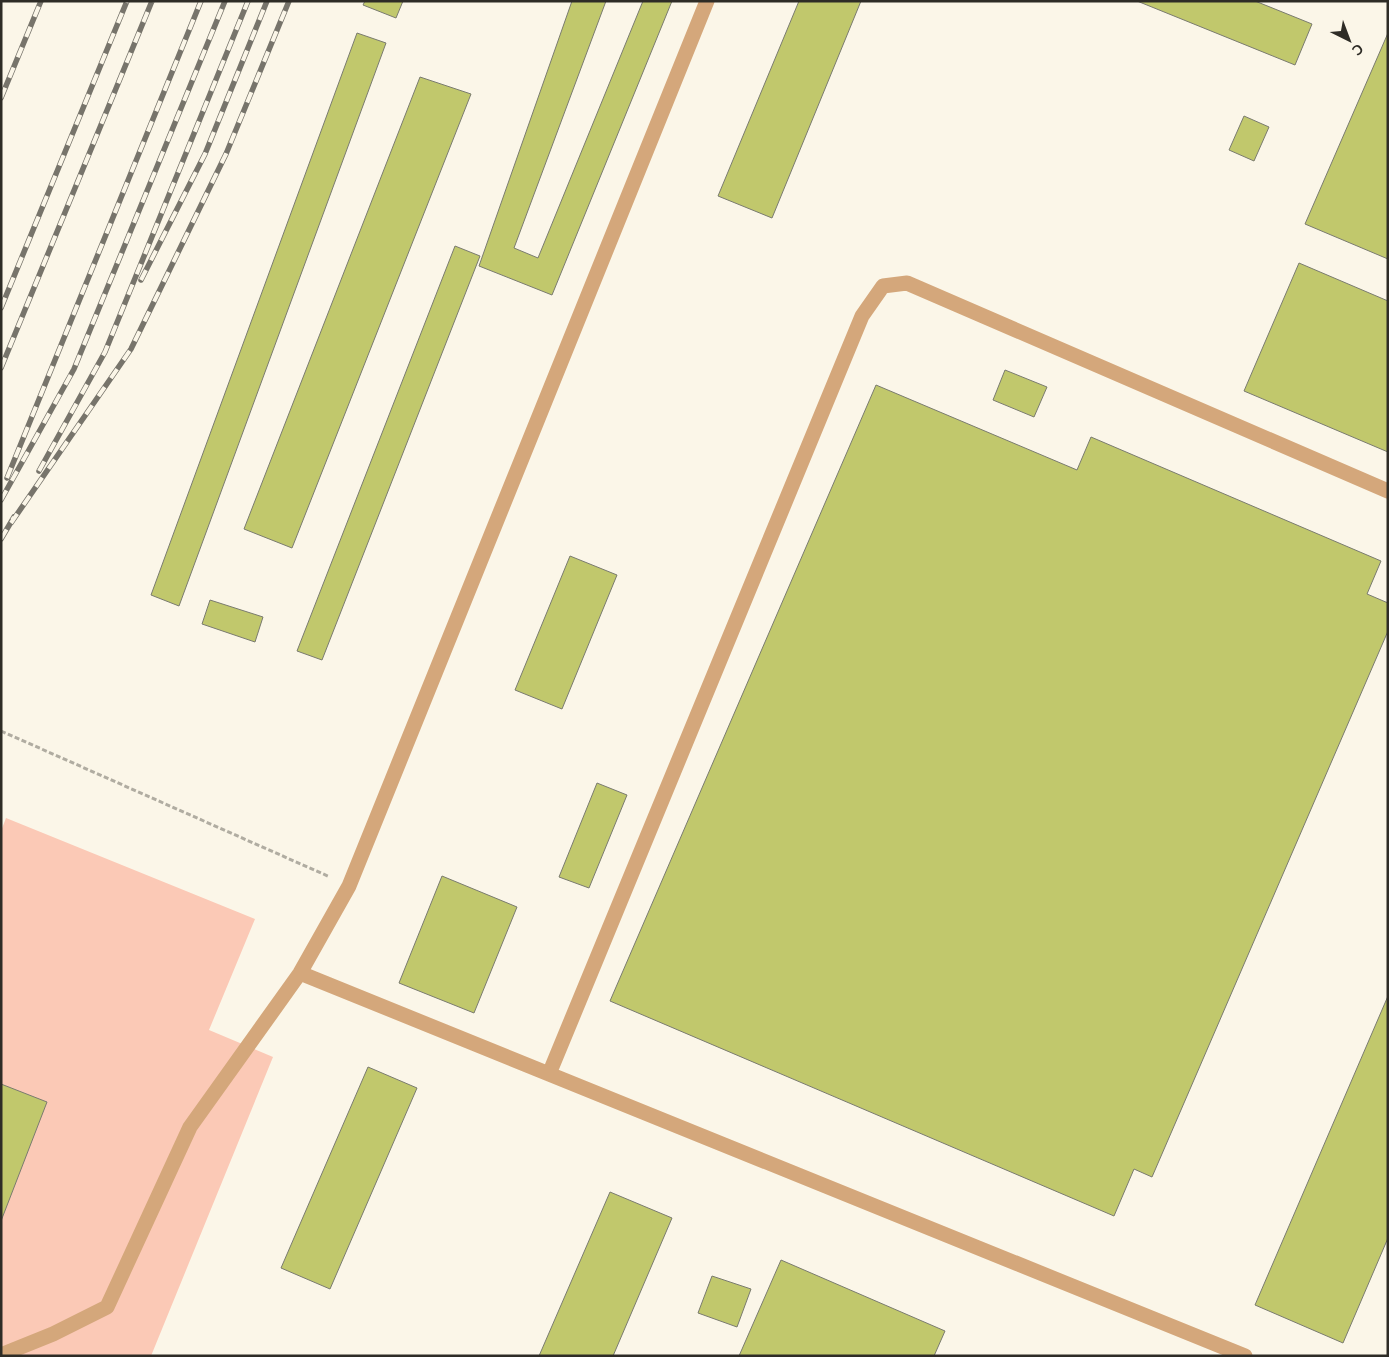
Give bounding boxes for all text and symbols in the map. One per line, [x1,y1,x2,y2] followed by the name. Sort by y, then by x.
[1324,15,1374,65] north arrow
[1347,39,1367,60] text: С

